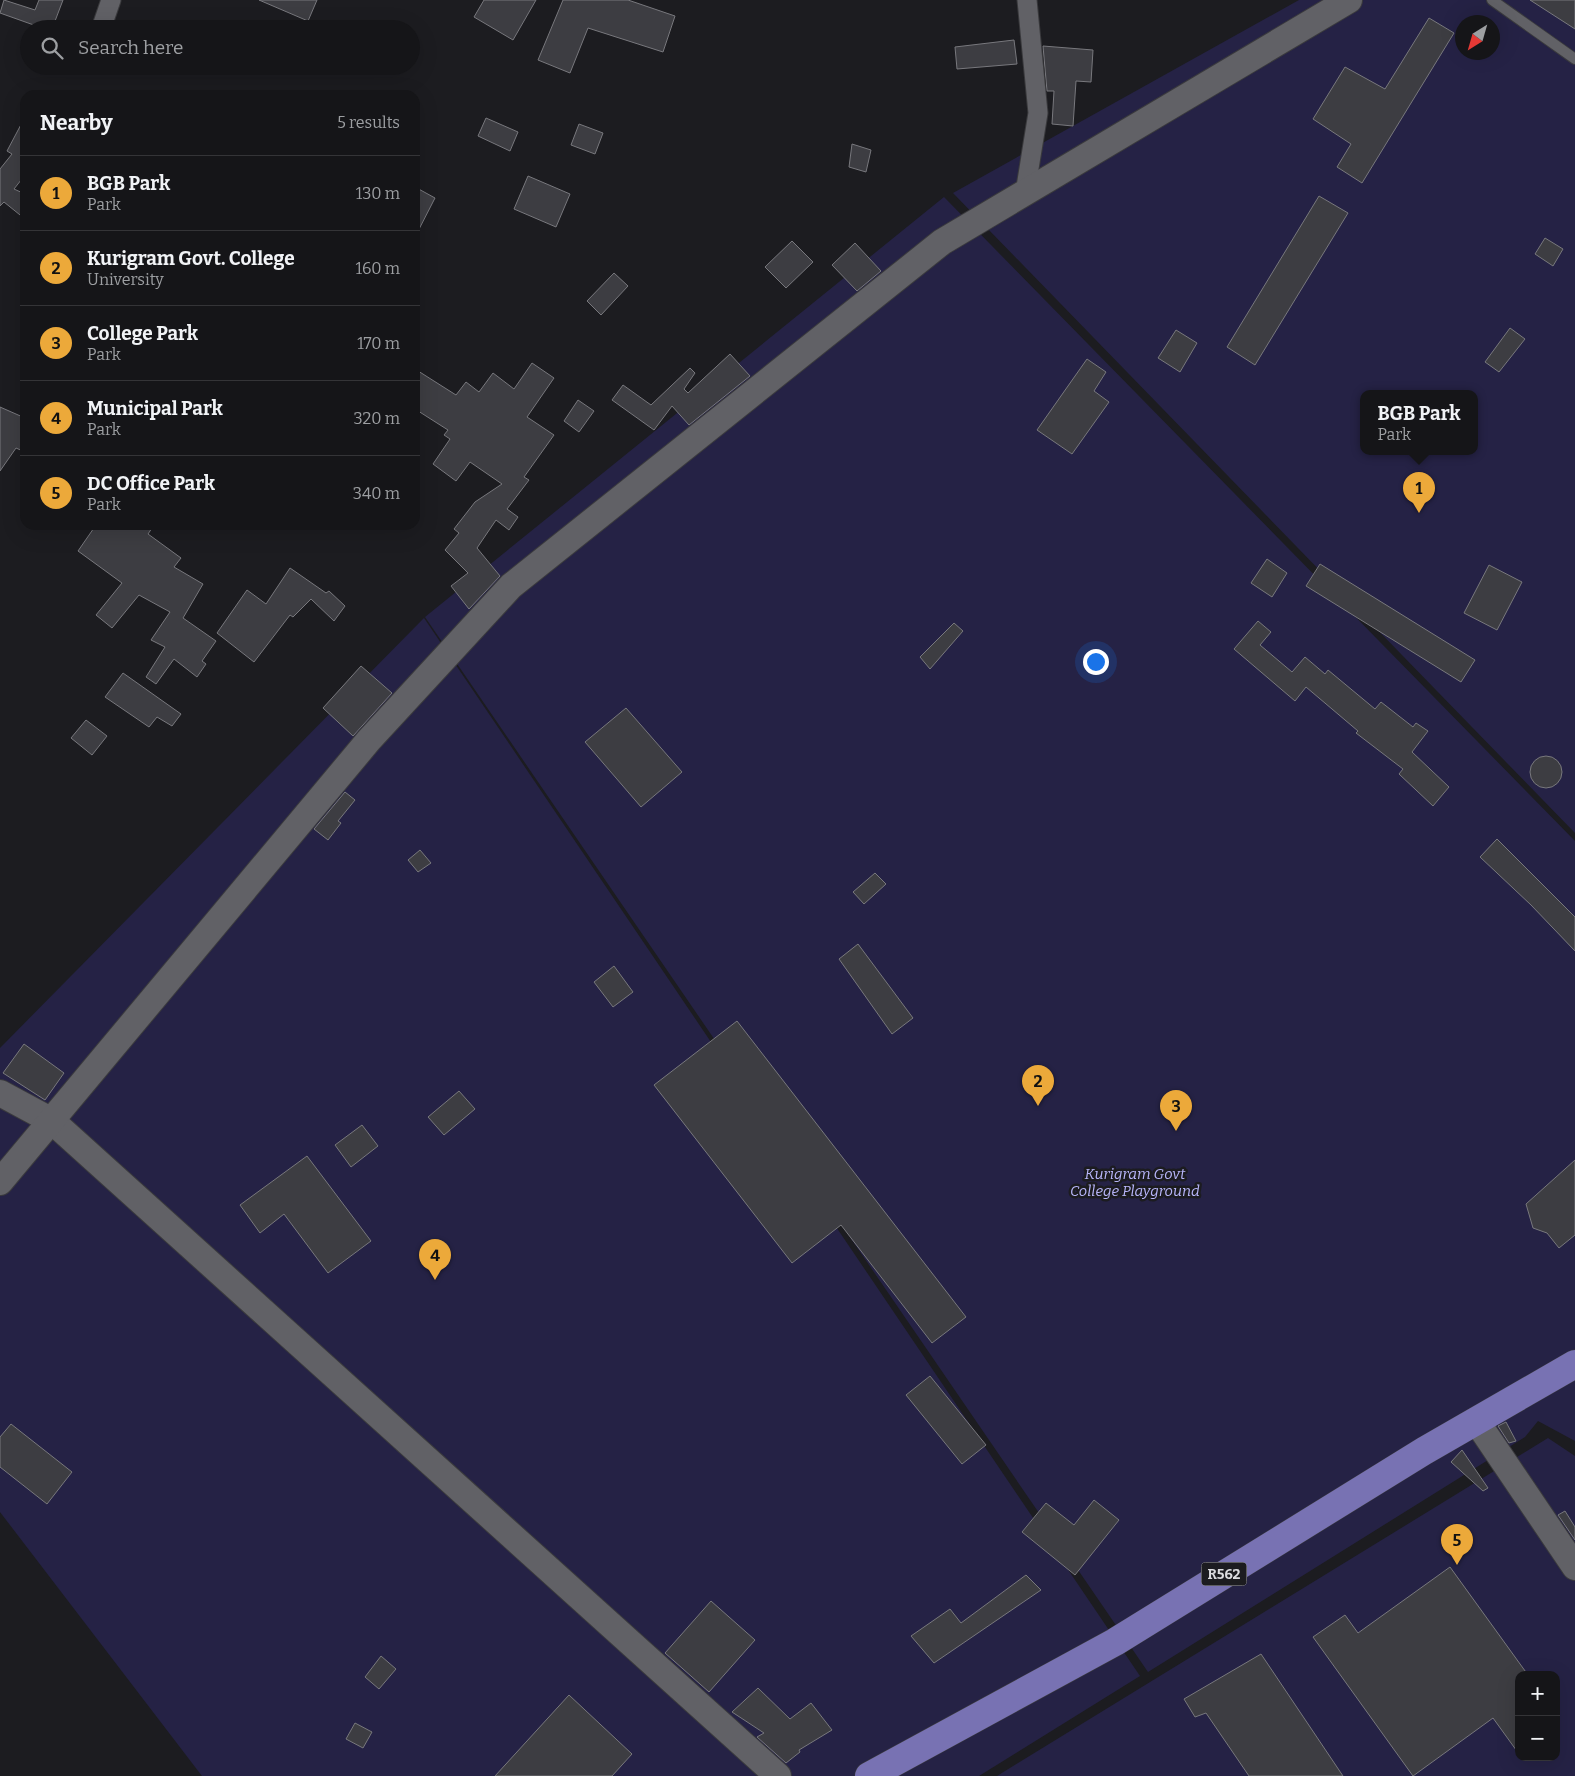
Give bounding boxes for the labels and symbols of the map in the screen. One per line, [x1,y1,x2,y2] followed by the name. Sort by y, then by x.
[1455,15,1500,60] north arrow
[1403,472,1435,513] pin: 1
[1083,649,1109,675] your location
[1022,1065,1054,1106] pin: 2
[1160,1090,1192,1131] pin: 3
[1070,1165,1200,1200] park label: Kurigram Govt College Playground
[419,1239,451,1280] pin: 4
[1441,1524,1473,1565] pin: 5
[1202,1562,1246,1586] road number: R562

